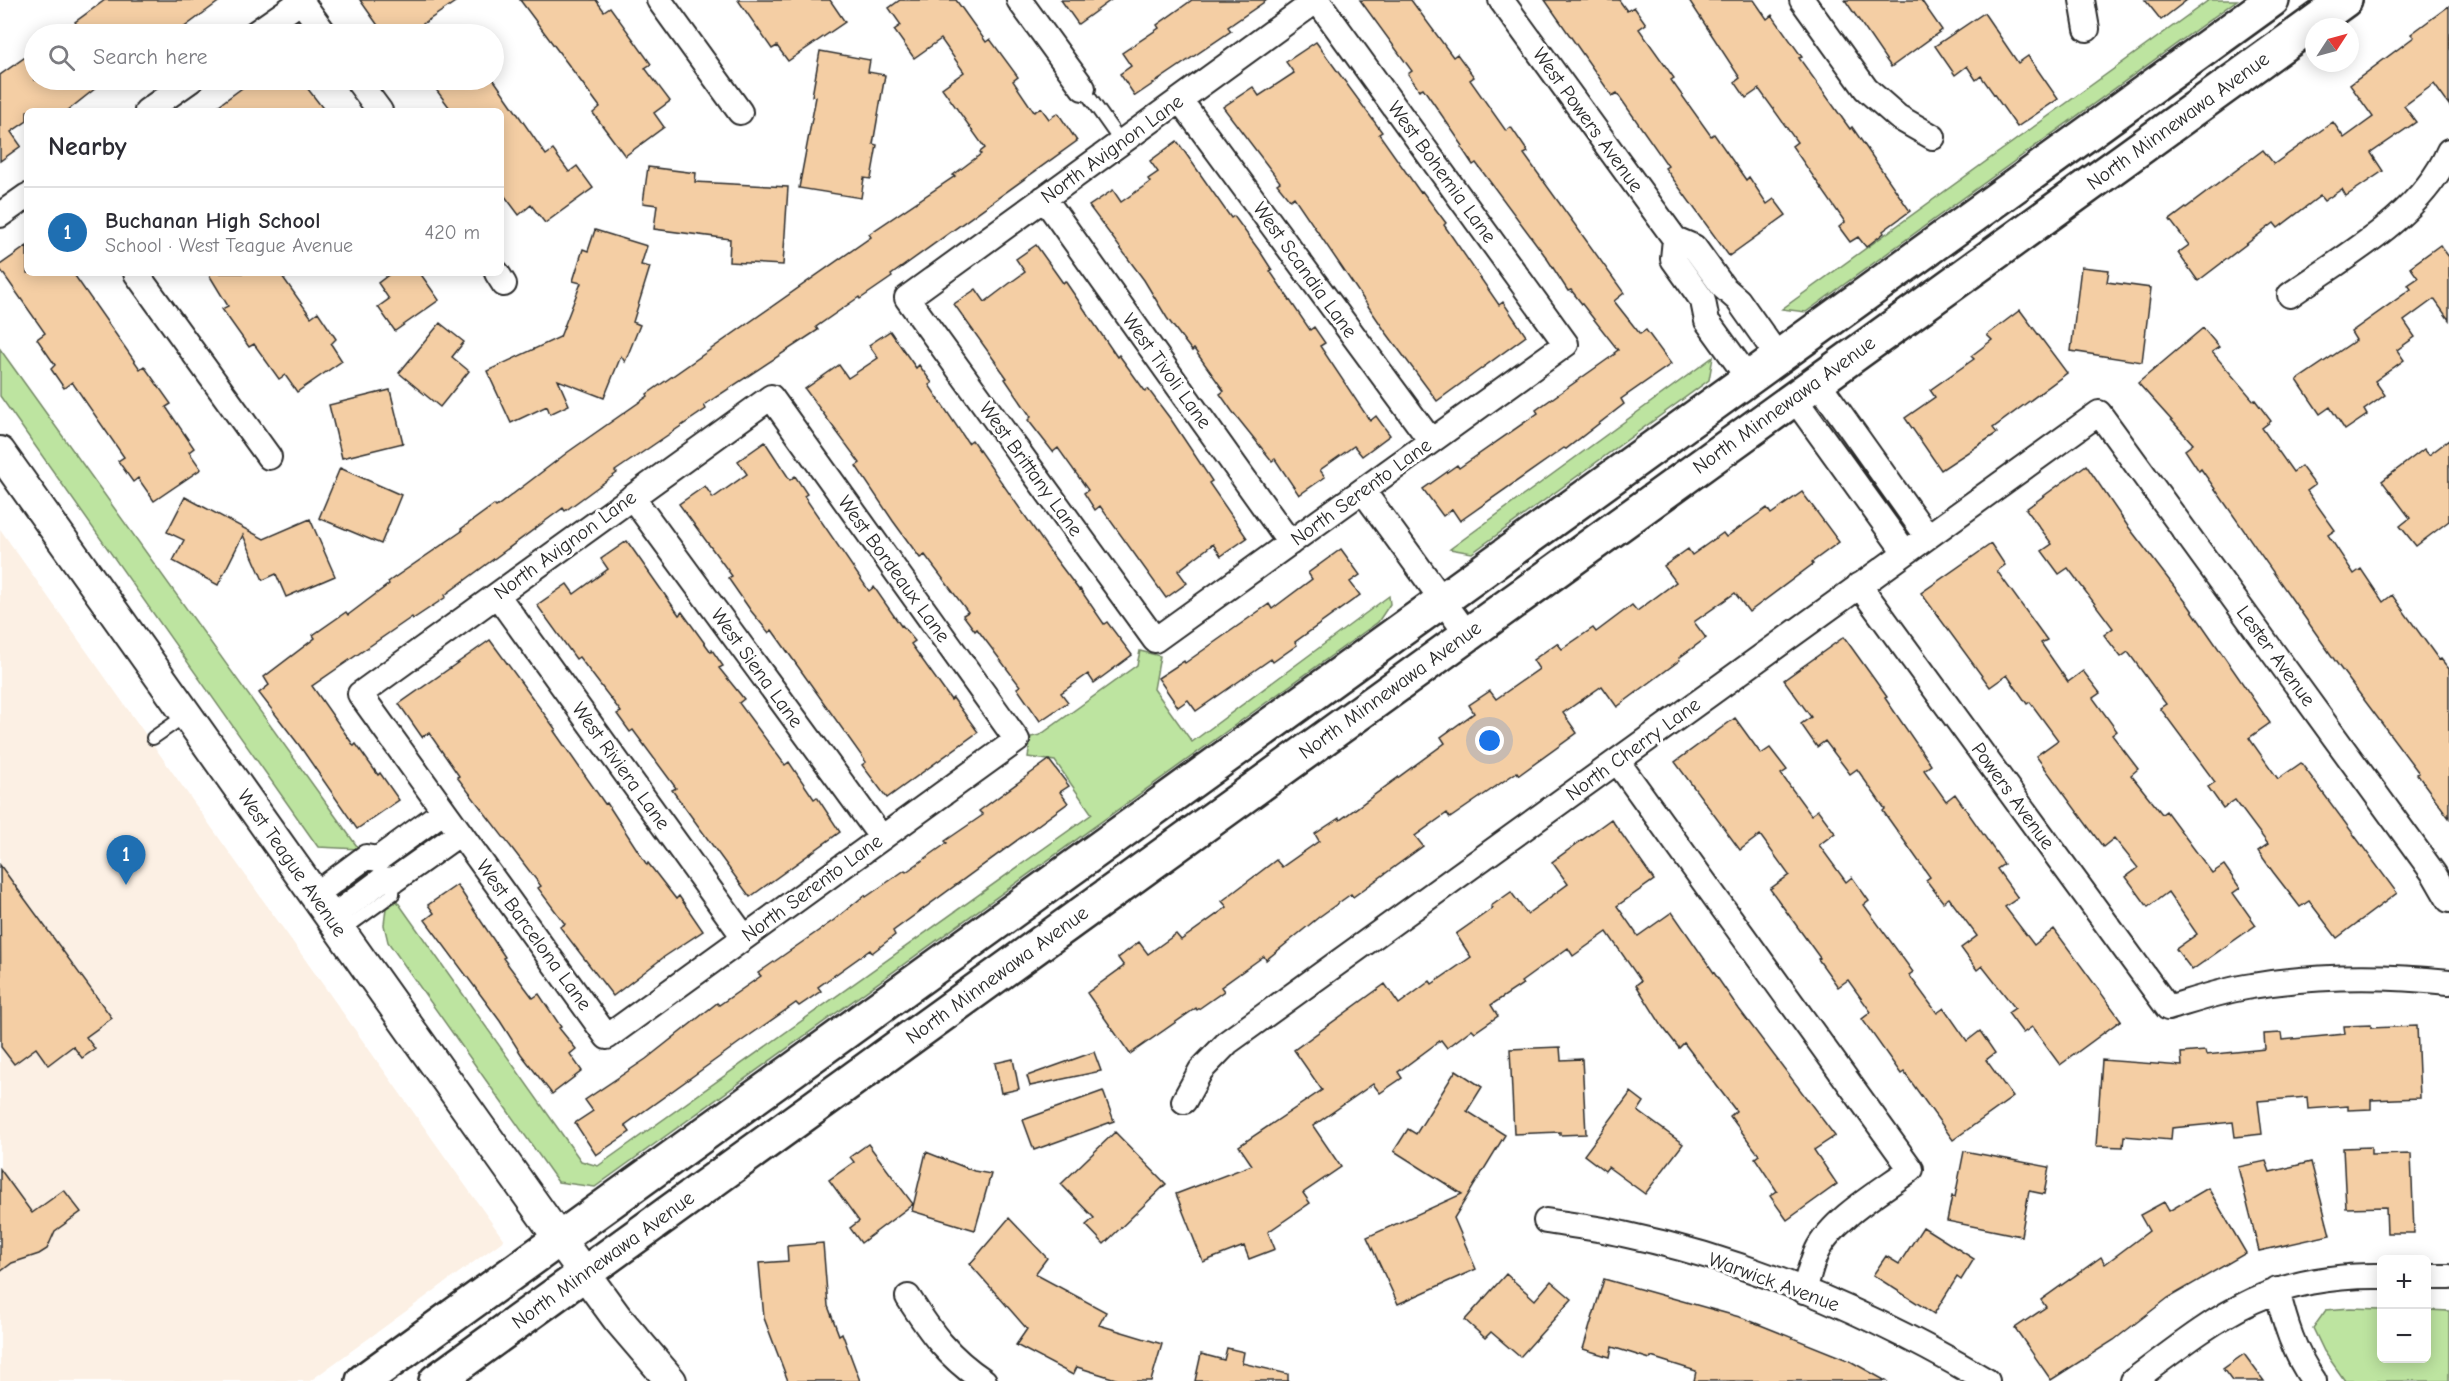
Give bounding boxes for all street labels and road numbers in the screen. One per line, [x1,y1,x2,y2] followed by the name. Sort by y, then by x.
[1528,43,1648,197] street label: West Powers Avenue
[2082,47,2274,195] street label: North Minnewawa Avenue
[1036,90,1188,208] street label: North Avignon Lane
[1383,97,1501,247] street label: West Bohemia Lane
[1248,198,1362,342] street label: West Scandia Lane
[1117,309,1217,433] street label: West Tivoli Lane
[1688,331,1880,479] street label: North Minnewawa Avenue
[975,397,1087,541] street label: West Brittany Lane
[1286,433,1436,551] street label: North Serento Lane
[489,486,641,604] street label: North Avignon Lane
[833,491,955,647] street label: West Bordeaux Lane
[2232,601,2320,711] street label: Lester Avenue
[706,604,808,732] street label: West Siena Lane
[1294,616,1486,764] street label: North Minnewawa Avenue
[1561,693,1705,805] street label: North Cherry Lane
[567,698,675,834] street label: West Riviera Lane
[1967,738,2059,854] street label: Powers Avenue
[233,785,351,941] street label: West Teague Avenue
[737,829,887,947] street label: North Serento Lane
[472,855,596,1015] street label: West Barcelona Lane
[901,901,1093,1049] street label: North Minnewawa Avenue
[507,1186,699,1334] street label: North Minnewawa Avenue
[1705,1248,1843,1316] street label: Warwick Avenue

